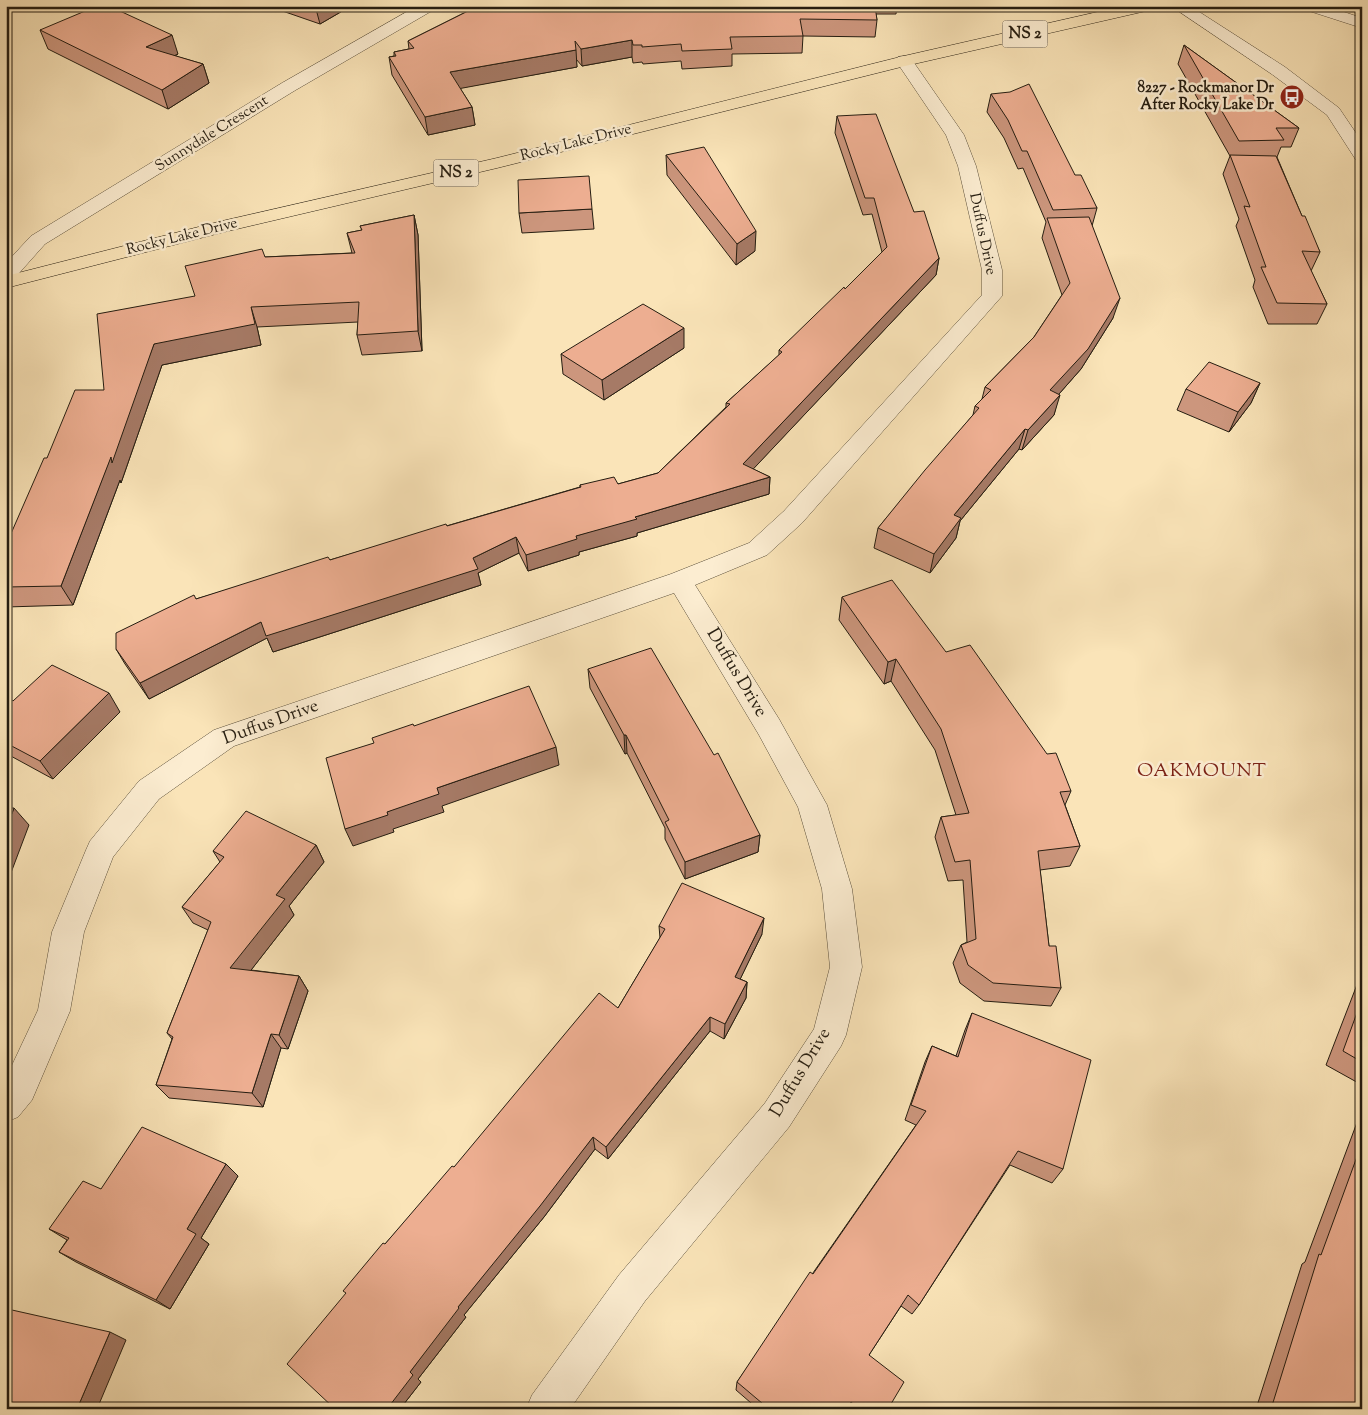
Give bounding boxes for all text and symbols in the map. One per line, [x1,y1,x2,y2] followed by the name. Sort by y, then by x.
[1002,20,1048,48] road number: NS 2
[1138,78,1274,116] place label: 8227 - Rockmanor Dr After Rocky Lake Dr
[1279,84,1305,110] bus stop icon: 8227 - Rockmanor Dr After Rocky Lake Dr
[151,91,273,177] street label: Sunnydale Crescent
[518,119,634,167] street label: Rocky Lake Drive
[434,160,478,187] road number: NS 2
[963,191,1001,277] street label: Duffus Drive
[124,213,240,261] street label: Rocky Lake Drive
[699,623,773,723] street label: Duffus Drive
[220,694,322,752] street label: Duffus Drive
[1137,758,1267,785] district label: OAKMOUNT
[764,1023,838,1123] street label: Duffus Drive

